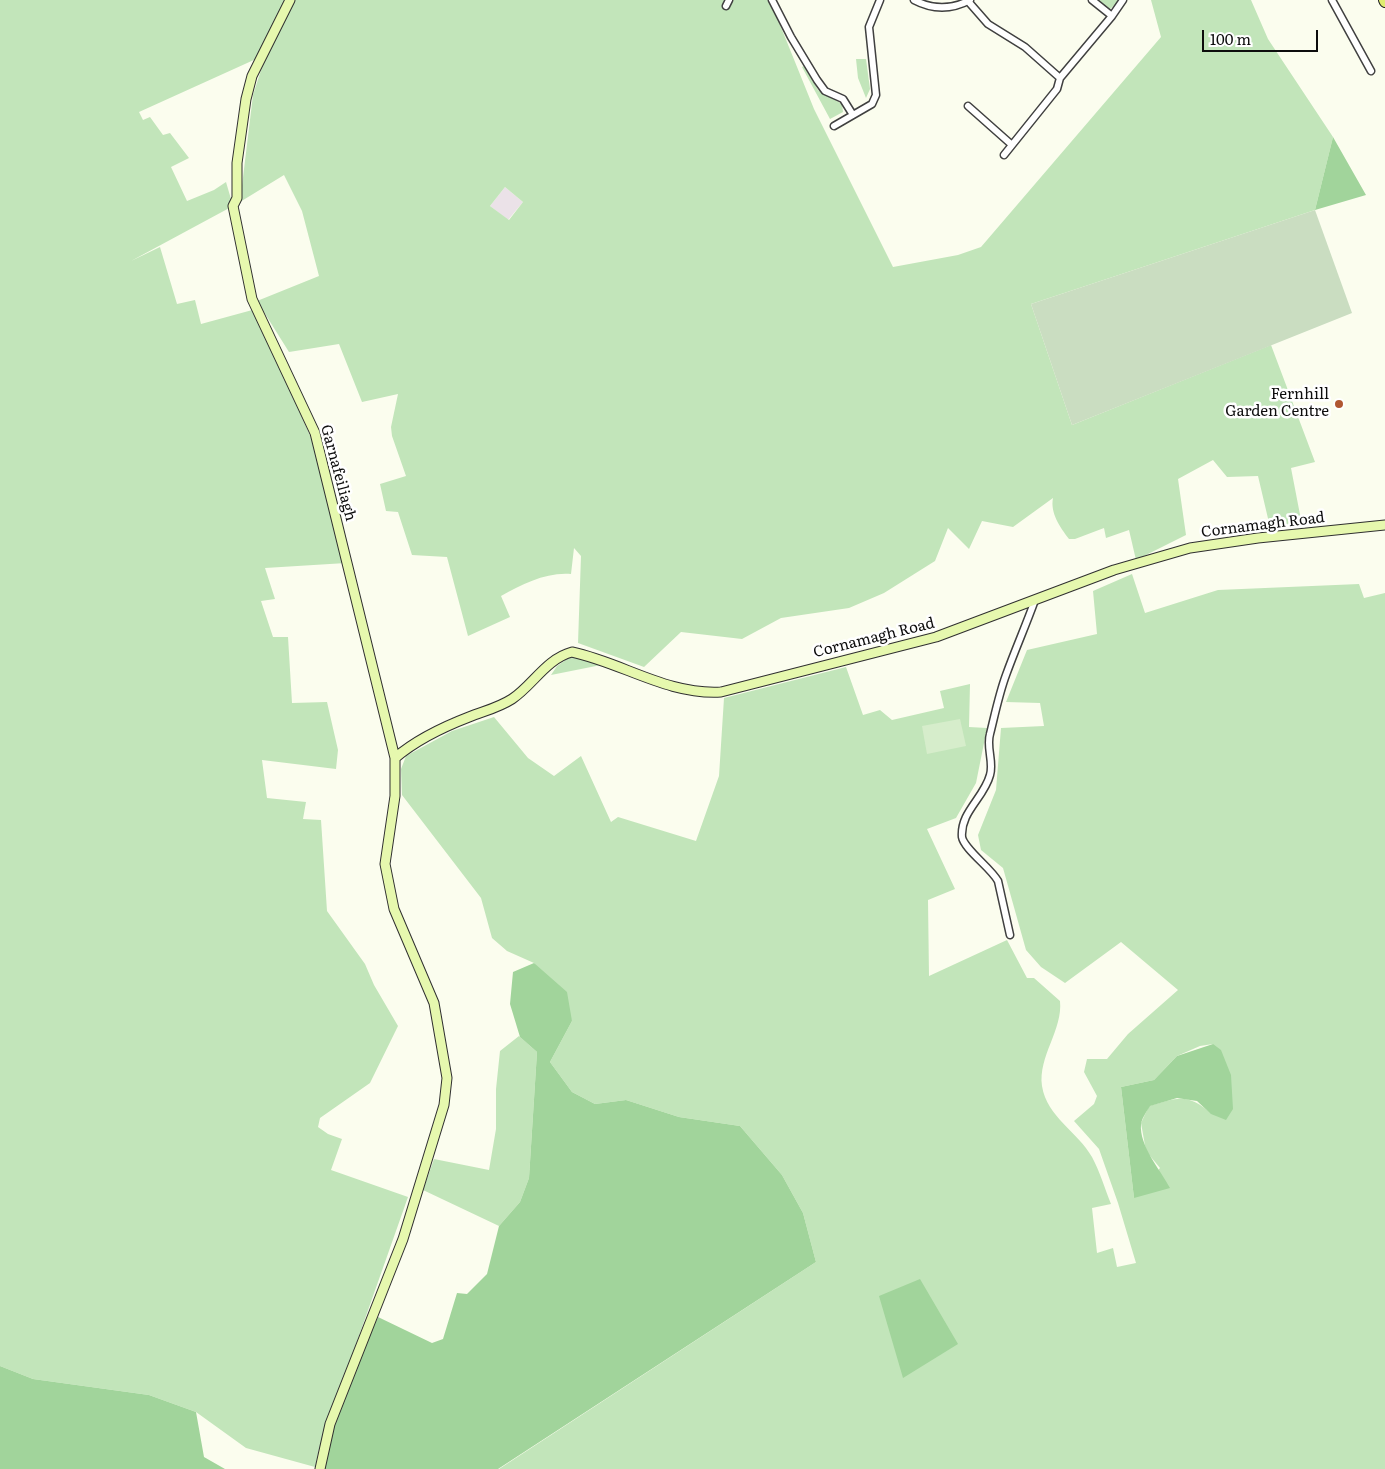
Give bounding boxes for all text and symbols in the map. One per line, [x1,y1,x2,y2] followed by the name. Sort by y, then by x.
[1205,20,1321,52] scale bar
[1210,27,1251,50] text: 100 m
[1225,386,1329,421] place label: Fernhill Garden Centre
[1333,398,1345,410] marker: Fernhill Garden Centre
[316,423,360,523] street label: Garnafeiliagh
[1200,508,1326,542] street label: Cornamagh Road
[812,614,936,662] street label: Cornamagh Road

